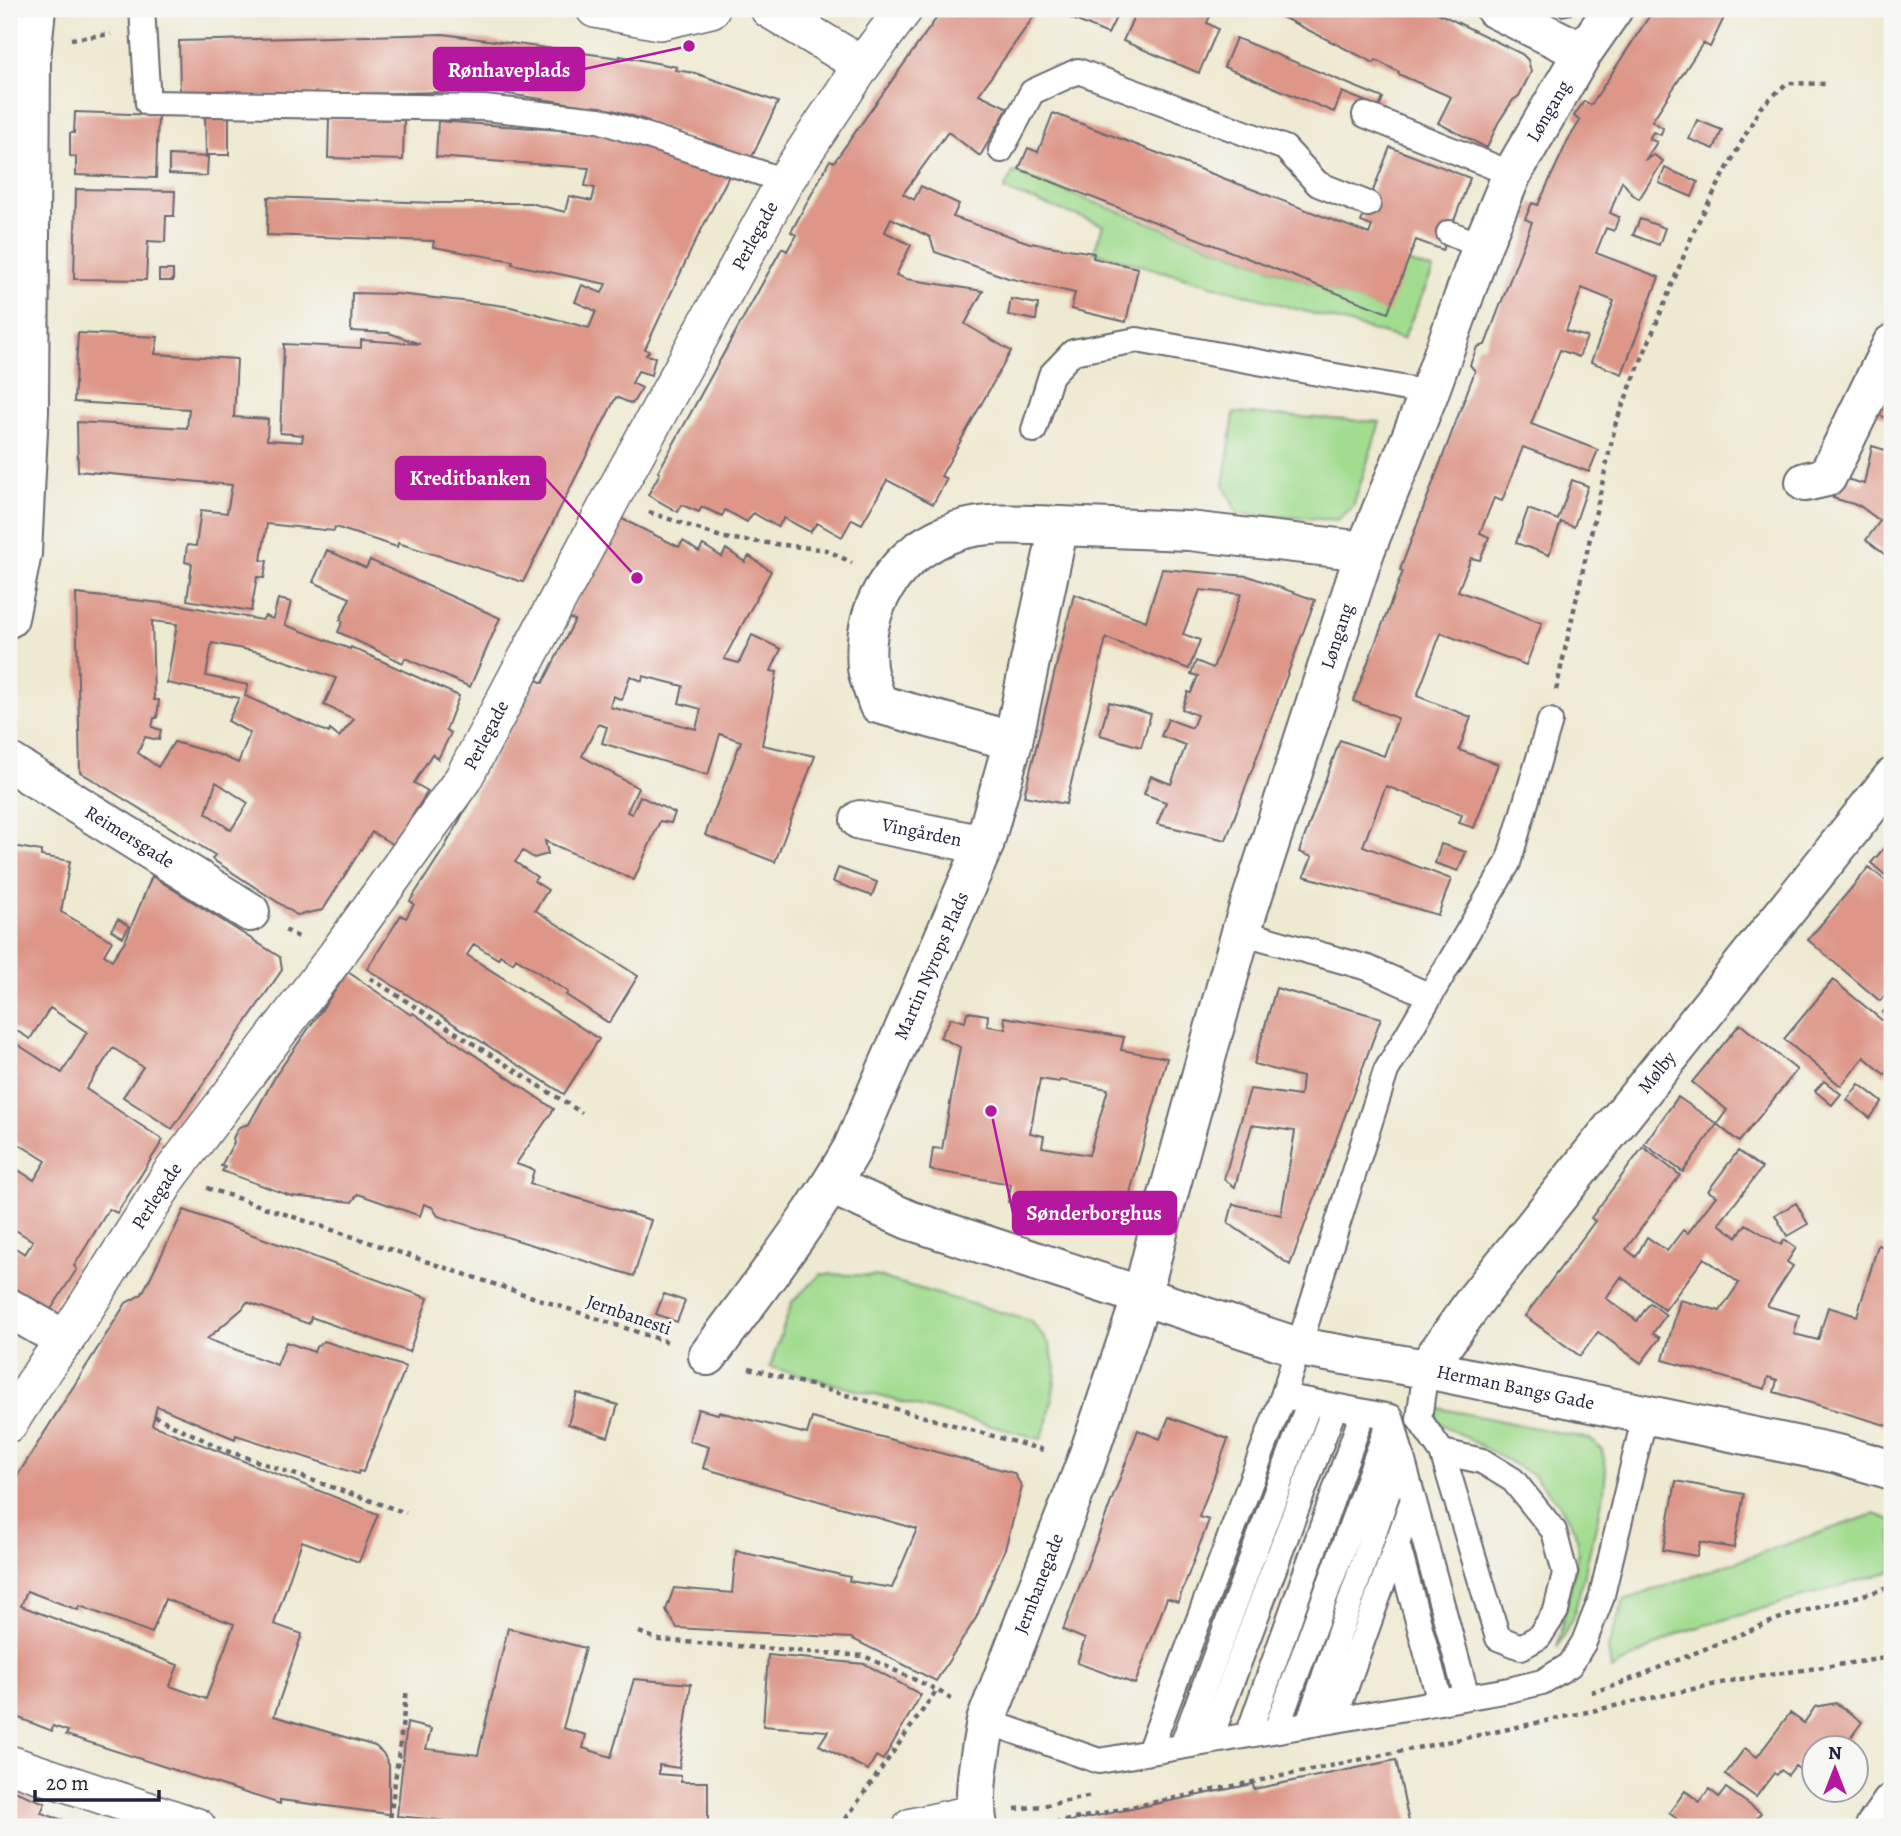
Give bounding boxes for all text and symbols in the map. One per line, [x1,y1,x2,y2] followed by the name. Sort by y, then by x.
[434,48,584,90] callout: Rønhaveplads
[448,56,570,84] text: Rønhaveplads
[1520,75,1577,147] street label: Løngang
[725,197,784,275] street label: Perlegade
[396,457,545,499] callout: Kreditbanken
[410,464,531,492] text: Kreditbanken
[1314,600,1360,672] street label: Løngang
[457,696,515,774] street label: Perlegade
[80,799,179,875] street label: Reimersgade
[879,812,964,853] street label: Vingården
[888,888,975,1044] street label: Martin Nyrops Plads
[1632,1045,1682,1099] street label: Mølby
[126,1157,188,1235] street label: Perlegade
[1013,1192,1176,1234] callout: Sønderborghus
[1026,1199,1162,1227] text: Sønderborghus
[583,1288,675,1342] street label: Jernbanesti
[1434,1359,1597,1416] street label: Herman Bangs Gade
[1008,1530,1070,1638] street label: Jernbanegade
[1800,1734,1870,1804] north arrow
[1828,1740,1842,1766] text: N
[35,1759,159,1803] scale bar
[46,1769,89,1797] text: 20 m

